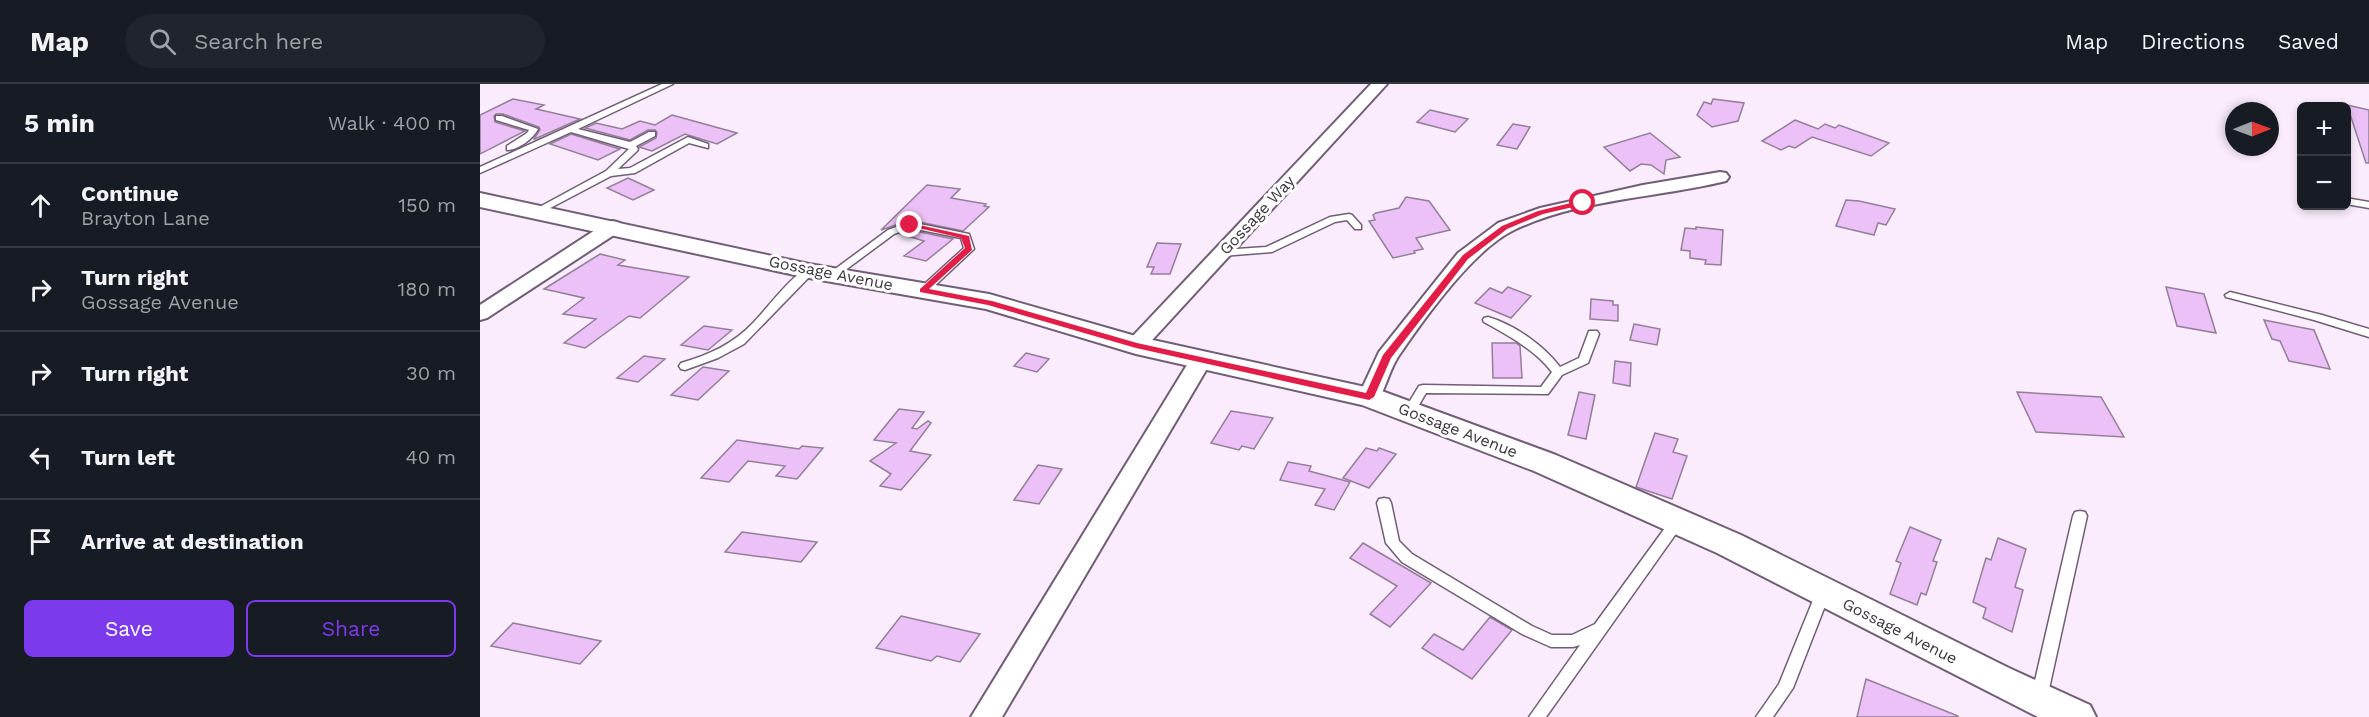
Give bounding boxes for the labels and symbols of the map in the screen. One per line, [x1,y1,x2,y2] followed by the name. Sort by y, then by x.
[2225,102,2279,156] north arrow
[1215,171,1299,259] street label: Gossage Way
[1569,189,1595,215] route start
[896,211,922,237] route end
[767,252,895,294] street label: Gossage Avenue
[1396,399,1520,461] street label: Gossage Avenue
[1839,594,1961,668] street label: Gossage Avenue

